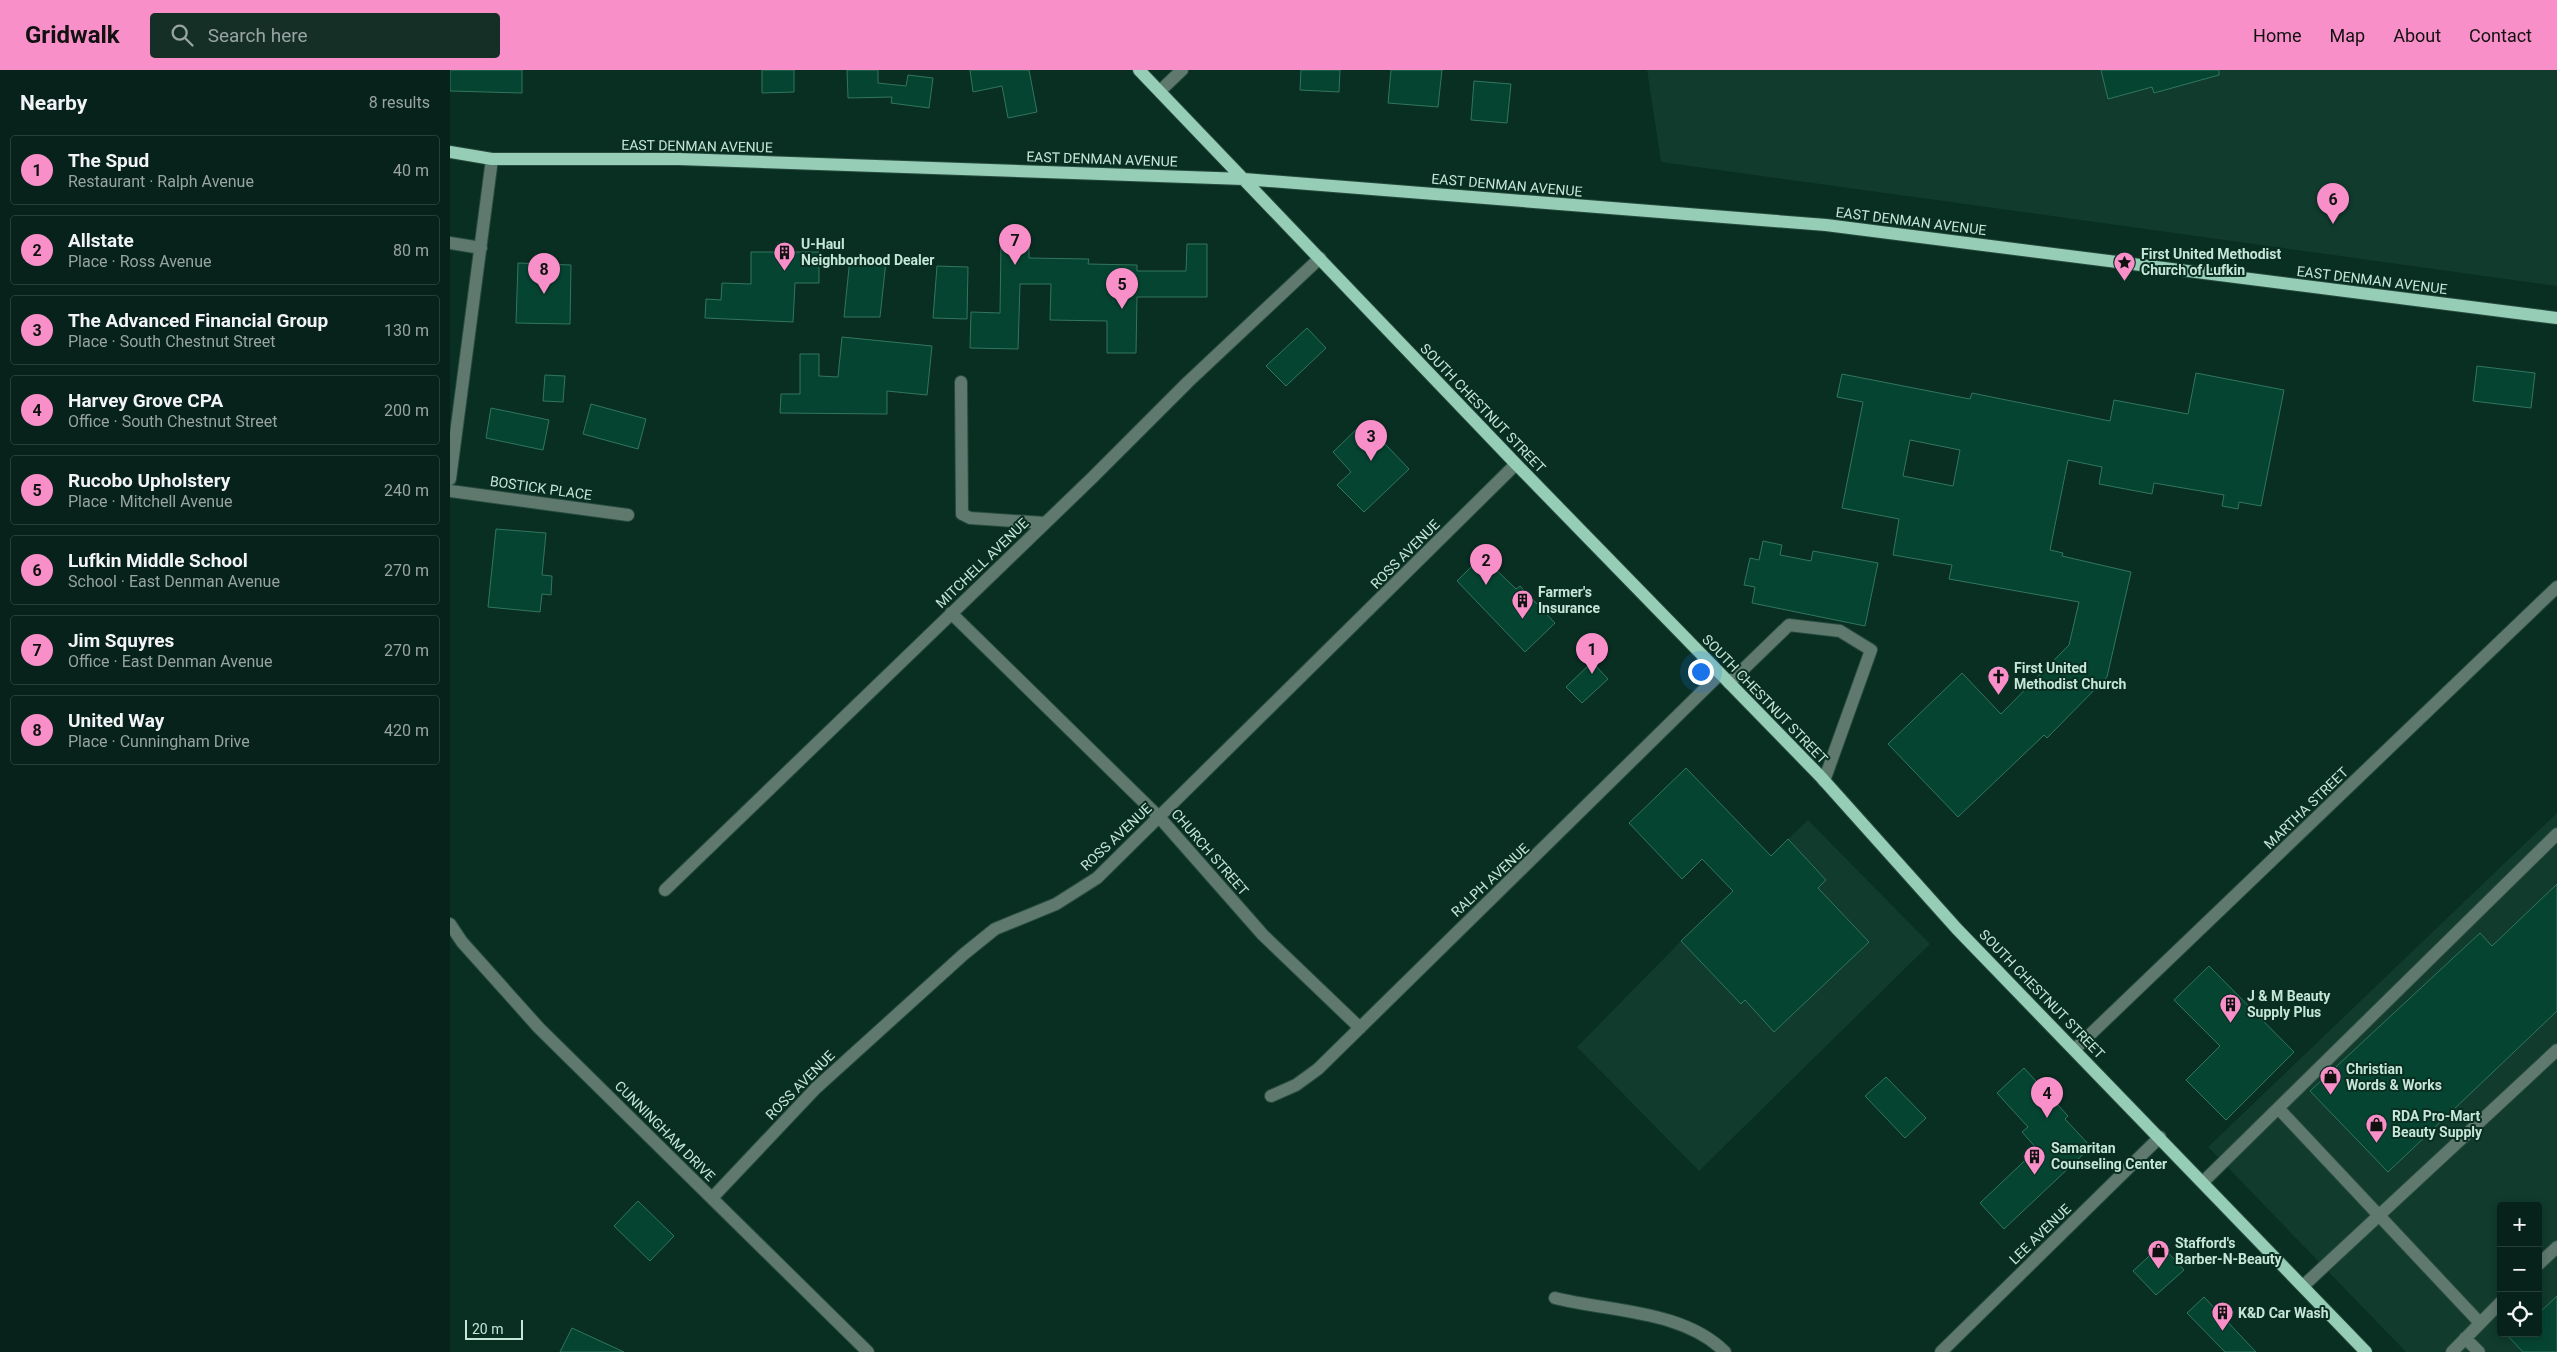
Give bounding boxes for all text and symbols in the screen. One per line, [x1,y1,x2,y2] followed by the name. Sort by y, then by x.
[150,13,500,58] search box
[25,21,120,49] text: Gridwalk
[168,21,196,49] icon: search
[208,24,308,47] text: Search here
[2253,25,2302,46] text: Home
[2330,25,2365,46] text: Map
[2393,25,2441,46] text: About
[2469,25,2532,46] text: Contact
[20,91,87,115] text: Nearby
[369,93,430,112] text: 8 results
[621,137,773,155] street label: EAST DENMAN AVENUE
[1026,148,1178,170] street label: EAST DENMAN AVENUE
[68,149,149,172] text: The Spud
[32,161,42,180] text: 1
[393,161,429,180] text: 40 m
[1431,170,1583,200] street label: EAST DENMAN AVENUE
[68,172,254,191] text: Restaurant · Ralph Avenue
[2317,183,2349,224] pin: 6
[1835,204,1987,238] street label: EAST DENMAN AVENUE
[999,224,1031,265] pin: 7
[68,229,134,252] text: Allstate
[801,236,934,268] place label: U-Haul Neighborhood Dealer
[773,240,797,271] building icon: U-Haul Neighborhood Dealer
[32,241,42,260] text: 2
[393,241,429,260] text: 80 m
[2141,246,2281,278] place label: First United Methodist Church of Lufkin
[2113,250,2137,281] place icon: First United Methodist Church of Lufkin
[68,252,211,271] text: Place · Ross Avenue
[528,253,560,294] pin: 8
[2296,263,2448,297] street label: EAST DENMAN AVENUE
[1106,268,1138,309] pin: 5
[68,309,328,332] text: The Advanced Financial Group
[32,321,42,340] text: 3
[384,321,429,340] text: 130 m
[68,332,275,351] text: Place · South Chestnut Street
[1417,340,1549,476] street label: SOUTH CHESTNUT STREET
[68,389,223,412] text: Harvey Grove CPA
[32,401,42,420] text: 4
[384,401,429,420] text: 200 m
[68,412,277,431] text: Office · South Chestnut Street
[1355,420,1387,461] pin: 3
[68,469,230,492] text: Rucobo Upholstery
[489,473,593,503] street label: BOSTICK PLACE
[32,481,42,500] text: 5
[384,481,429,500] text: 240 m
[68,492,233,511] text: Place · Mitchell Avenue
[933,515,1031,611] street label: MITCHELL AVENUE
[1367,516,1443,592] street label: ROSS AVENUE
[1470,544,1502,585] pin: 2
[68,549,248,572] text: Lufkin Middle School
[32,561,42,580] text: 6
[384,561,429,580] text: 270 m
[68,572,280,591] text: School · East Denman Avenue
[1538,584,1601,616] place label: Farmer's Insurance
[1510,588,1534,619] building icon: Farmer's Insurance
[68,629,174,652] text: Jim Squyres
[1699,631,1831,767] street label: SOUTH CHESTNUT STREET
[1576,633,1608,674] pin: 1
[32,641,42,660] text: 7
[384,641,429,660] text: 270 m
[68,652,273,671] text: Office · East Denman Avenue
[1688,659,1714,685] your location
[2014,660,2126,692] place label: First United Methodist Church
[1986,664,2010,695] church icon: First United Methodist Church
[68,709,164,732] text: United Way
[32,721,42,740] text: 8
[384,721,429,740] text: 420 m
[68,732,250,751] text: Place · Cunningham Drive
[2261,763,2352,852] street label: MARTHA STREET
[1077,800,1155,874] street label: ROSS AVENUE
[1168,806,1252,899] street label: CHURCH STREET
[1448,840,1532,920] street label: RALPH AVENUE
[1976,926,2108,1062] street label: SOUTH CHESTNUT STREET
[2247,988,2331,1020] place label: J & M Beauty Supply Plus
[2219,992,2243,1023] building icon: J & M Beauty Supply Plus
[762,1047,838,1123] street label: ROSS AVENUE
[2346,1061,2442,1093] place label: Christian Words & Works
[2318,1065,2342,1096] shop icon: Christian Words & Works
[2031,1077,2063,1118] pin: 4
[612,1078,718,1184] street label: CUNNINGHAM DRIVE
[2392,1108,2483,1140] place label: RDA Pro-Mart Beauty Supply
[2364,1112,2388,1143] shop icon: RDA Pro-Mart Beauty Supply
[2051,1140,2167,1172] place label: Samaritan Counseling Center
[2023,1144,2047,1175] building icon: Samaritan Counseling Center
[2006,1201,2074,1267] street label: LEE AVENUE
[2497,1202,2542,1337] map controls
[2497,1202,2542,1247] button: +
[2175,1235,2283,1267] place label: Stafford's Barber-N-Beauty
[2147,1239,2171,1270] shop icon: Stafford's Barber-N-Beauty
[2497,1247,2542,1292] button: −
[2497,1292,2542,1337] button: locate
[2210,1301,2234,1332] building icon: K&D Car Wash
[2238,1305,2329,1321] place label: K&D Car Wash
[465,1317,522,1340] scale bar
[472,1321,504,1337] text: 20 m

